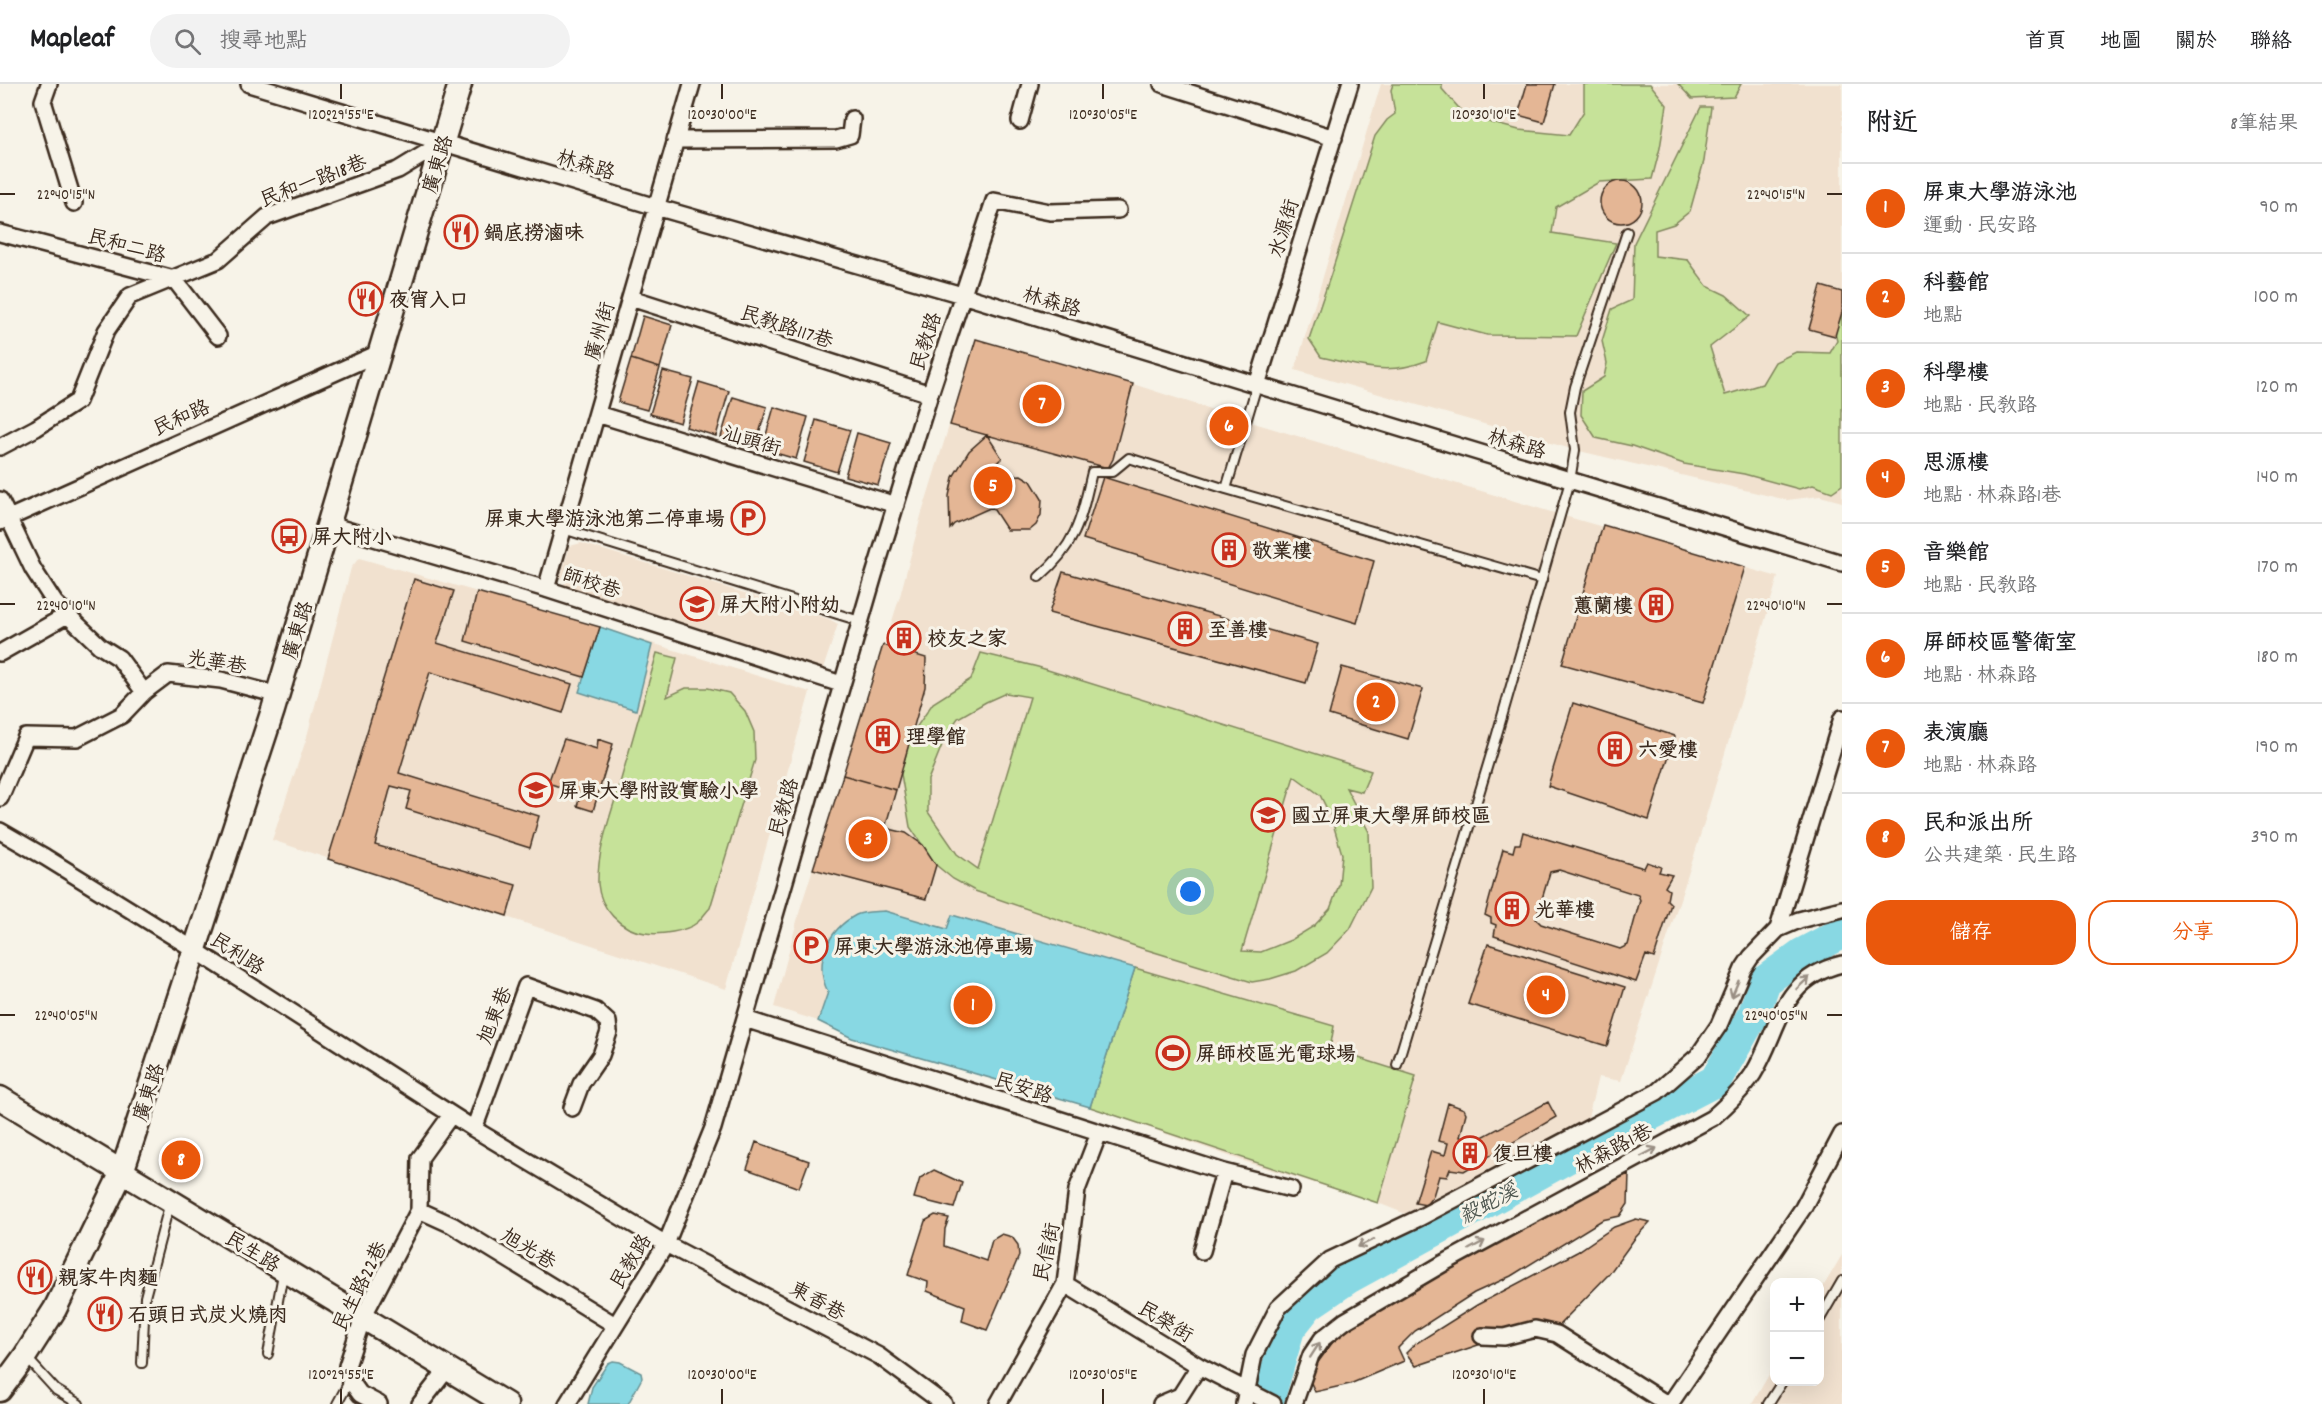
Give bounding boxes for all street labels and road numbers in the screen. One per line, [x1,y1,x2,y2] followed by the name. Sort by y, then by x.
[418,131,462,198] street label: 廣東路
[552,145,619,189] street label: 林森路
[257,149,372,216] street label: 民和一路18巷
[1264,196,1308,262] street label: 水源街
[84,224,169,272] street label: 民和二路
[1018,282,1085,326] street label: 林森路
[580,299,624,365] street label: 廣州街
[736,301,837,357] street label: 民教路117巷
[905,308,951,375] street label: 民教路
[149,394,216,445] street label: 民和路
[718,421,784,465] street label: 汕頭街
[1483,424,1550,468] street label: 林森路
[558,562,625,608] street label: 師校巷
[278,597,322,664] street label: 廣東路
[185,645,249,683] street label: 光華巷
[764,774,808,841] street label: 民教路
[204,927,270,984] street label: 民利路
[473,982,521,1049] street label: 旭東巷
[128,1059,174,1126] street label: 廣東路
[990,1067,1057,1113] street label: 民安路
[1571,1118,1659,1183] street label: 林森路1巷
[1029,1220,1069,1285] street label: 民信街
[495,1223,561,1279] street label: 旭光巷
[219,1226,285,1282] street label: 民生路
[605,1229,661,1295] street label: 民教路
[328,1236,396,1337] street label: 民生路22巷
[784,1276,851,1330] street label: 東香巷
[1132,1296,1197,1351] street label: 民榮街

